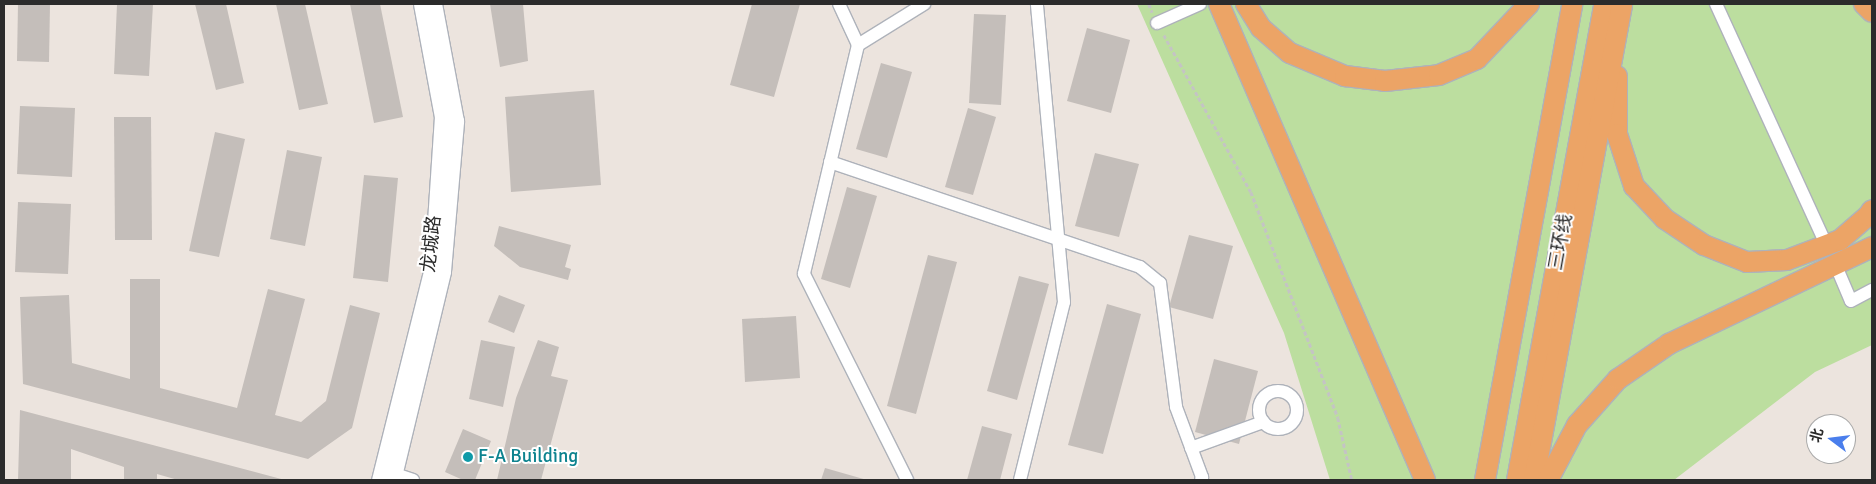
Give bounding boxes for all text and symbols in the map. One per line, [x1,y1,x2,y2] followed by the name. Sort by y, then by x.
[1545,212,1577,272] street label: 三环线
[418,214,446,274] street label: 龙城路
[1806,414,1856,464] north arrow
[1807,426,1827,444] text: 北
[478,446,578,468] place label: F-A Building
[462,451,474,463] marker: F-A Building

